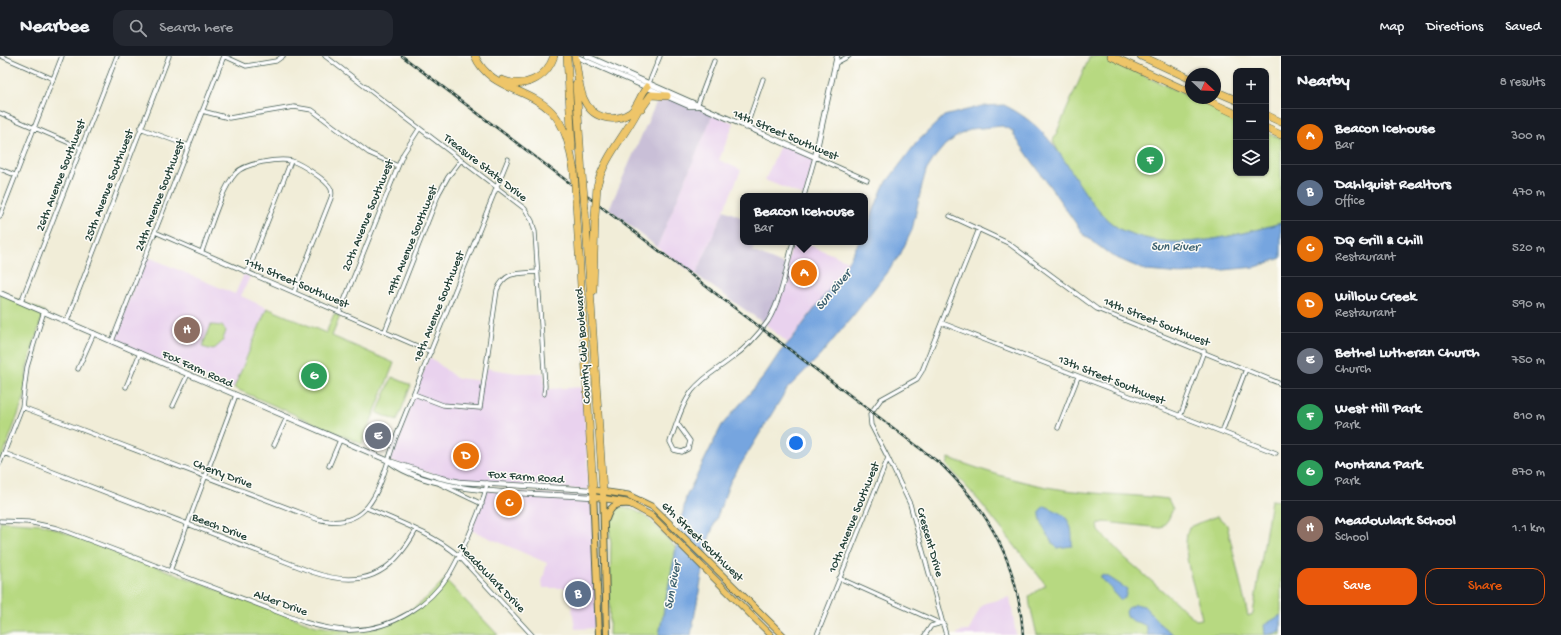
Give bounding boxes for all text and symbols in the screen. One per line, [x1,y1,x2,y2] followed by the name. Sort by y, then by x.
[113,10,393,46] search box
[20,16,89,39] text: Nearbee
[127,17,149,39] icon: search
[159,19,233,37] text: Search here
[1380,19,1404,36] text: Map
[1426,19,1483,36] text: Directions
[1505,19,1541,36] text: Saved
[1185,68,1221,104] north arrow
[1233,68,1269,176] map controls
[1233,68,1269,104] button: +
[1297,72,1350,92] text: Nearby
[1500,75,1545,90] text: 8 results
[1233,104,1269,140] button: −
[729,107,841,165] street label: 14th Street Southwest
[34,117,90,234] street label: 26th Avenue Southwest
[1335,120,1435,138] text: Beacon Icehouse
[82,127,138,244] street label: 25th Avenue Southwest
[1306,129,1314,144] text: A
[1511,129,1545,144] text: 300 m
[439,131,530,206] street label: Treasure State Drive
[133,137,189,253] street label: 24th Avenue Southwest
[1335,138,1353,153] text: Bar
[1233,140,1269,176] button: layers
[1137,145,1163,175] pin: F
[340,157,398,274] street label: 20th Avenue Southwest
[1335,176,1451,194] text: Dahlquist Realtors
[384,183,442,299] street label: 19th Avenue Southwest
[1307,185,1313,200] text: B
[1512,185,1545,200] text: 470 m
[740,193,868,245] popup
[1335,194,1365,209] text: Office
[754,203,854,221] text: Beacon Icehouse
[754,221,773,236] text: Bar
[1335,232,1423,250] text: DQ Grill & Chill
[1151,240,1202,255] water label: Sun River
[1306,241,1314,256] text: C
[1512,241,1545,256] text: 520 m
[411,248,469,365] street label: 18th Avenue Southwest
[1335,250,1395,265] text: Restaurant
[241,255,352,313] street label: 11th Street Southwest
[791,258,817,288] pin: A
[813,266,857,314] water label: Sun River
[573,287,595,404] street label: Country Club Boulevard
[1335,288,1416,306] text: Willow Creek
[1100,295,1212,351] street label: 14th Street Southwest
[1306,297,1314,312] text: D
[1512,297,1545,312] text: 590 m
[1335,306,1395,321] text: Restaurant
[174,315,200,345] pin: H
[1335,344,1480,362] text: Bethel Lutheran Church
[159,348,236,392] street label: Fox Farm Road
[1055,353,1168,409] street label: 13th Street Southwest
[1306,353,1314,368] text: E
[1512,353,1545,368] text: 750 m
[301,361,327,391] pin: G
[1335,362,1371,377] text: Church
[1335,400,1421,418] text: West Hill Park
[1307,409,1313,424] text: F
[1513,409,1545,424] text: 810 m
[1335,418,1360,433] text: Park
[365,421,391,451] pin: E
[786,433,806,453] your location
[453,441,479,471] pin: D
[1335,456,1422,474] text: Montana Park
[191,457,255,493] street label: Cherry Drive
[826,459,884,576] street label: 10th Avenue Southwest
[1306,465,1314,480] text: G
[1511,465,1545,480] text: 870 m
[486,468,565,488] street label: Fox Farm Road
[1335,474,1360,489] text: Park
[496,488,522,518] pin: C
[658,500,746,586] street label: 6th Street Southwest
[913,506,946,579] street label: Crescent Drive
[189,511,250,545] street label: Beech Drive
[1335,512,1456,530] text: Meadowlark School
[1306,521,1314,536] text: H
[1512,521,1545,536] text: 1.1 km
[1335,530,1369,545] text: School
[454,541,528,617] street label: Meadowlark Drive
[662,558,686,610] water label: Sun River
[1297,568,1417,605] button: Save
[1425,568,1545,605] button: Share
[565,579,591,609] pin: B
[252,588,310,620] street label: Alder Drive

